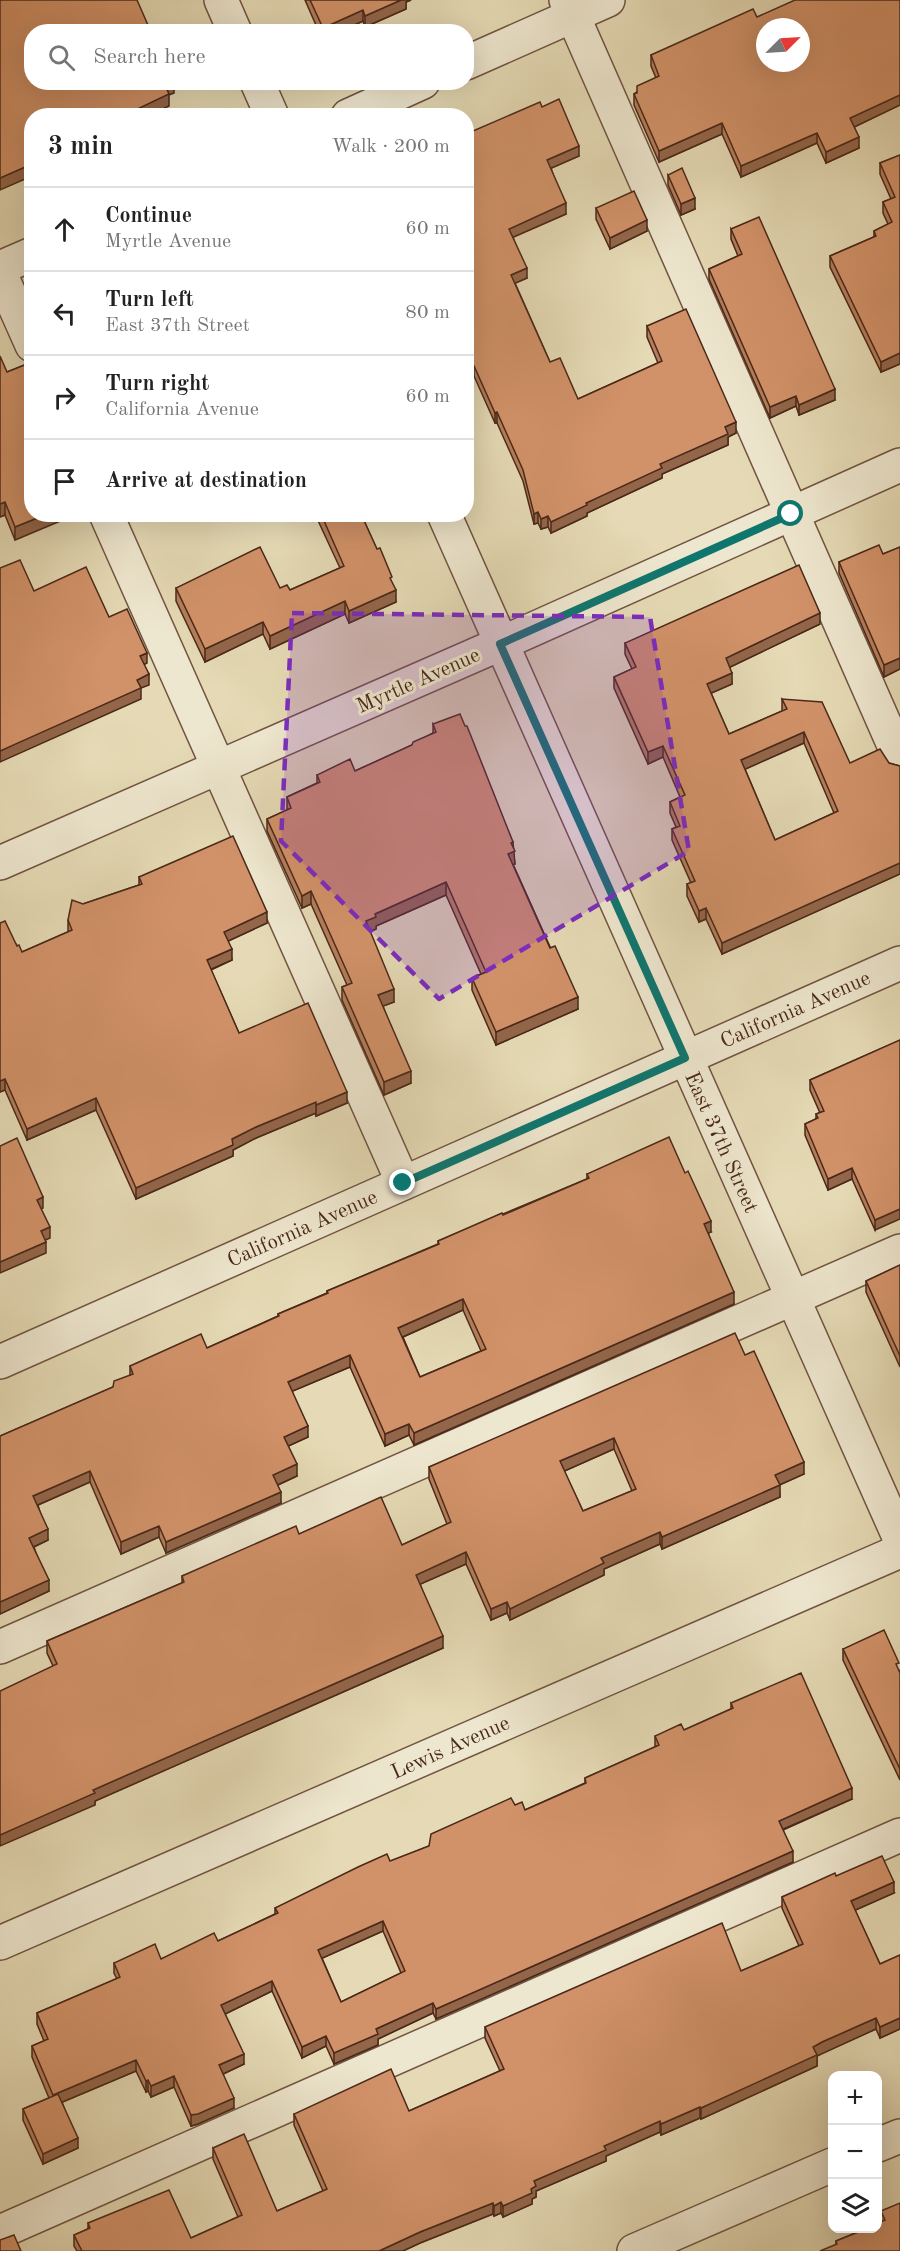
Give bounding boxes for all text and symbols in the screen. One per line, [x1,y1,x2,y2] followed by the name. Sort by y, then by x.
[756,18,810,72] north arrow
[24,24,474,90] search box
[45,41,78,74] icon: search
[93,46,206,68] text: Search here
[48,134,113,160] text: 3 min
[331,137,450,157] text: Walk · 200 m
[105,205,192,227] text: Continue
[48,213,81,246] icon: ahead
[405,219,450,239] text: 60 m
[105,232,231,252] text: Myrtle Avenue
[105,289,194,311] text: Turn left
[48,297,81,330] icon: left
[405,303,450,323] text: 80 m
[105,316,250,336] text: East 37th Street
[105,373,209,395] text: Turn right
[48,381,81,414] icon: right
[405,387,450,407] text: 60 m
[105,400,259,420] text: California Avenue
[48,465,81,498] icon: arrive
[105,470,307,492] text: Arrive at destination
[777,500,803,526] route start
[354,645,483,718] street label: Myrtle Avenue
[717,968,874,1053] street label: California Avenue
[680,1069,761,1216] street label: East 37th Street
[389,1169,415,1195] route end
[224,1187,381,1272] street label: California Avenue
[388,1713,513,1784] street label: Lewis Avenue
[828,2071,882,2233] map controls
[828,2071,882,2125] button: +
[828,2125,882,2179] button: −
[828,2179,882,2233] button: layers

